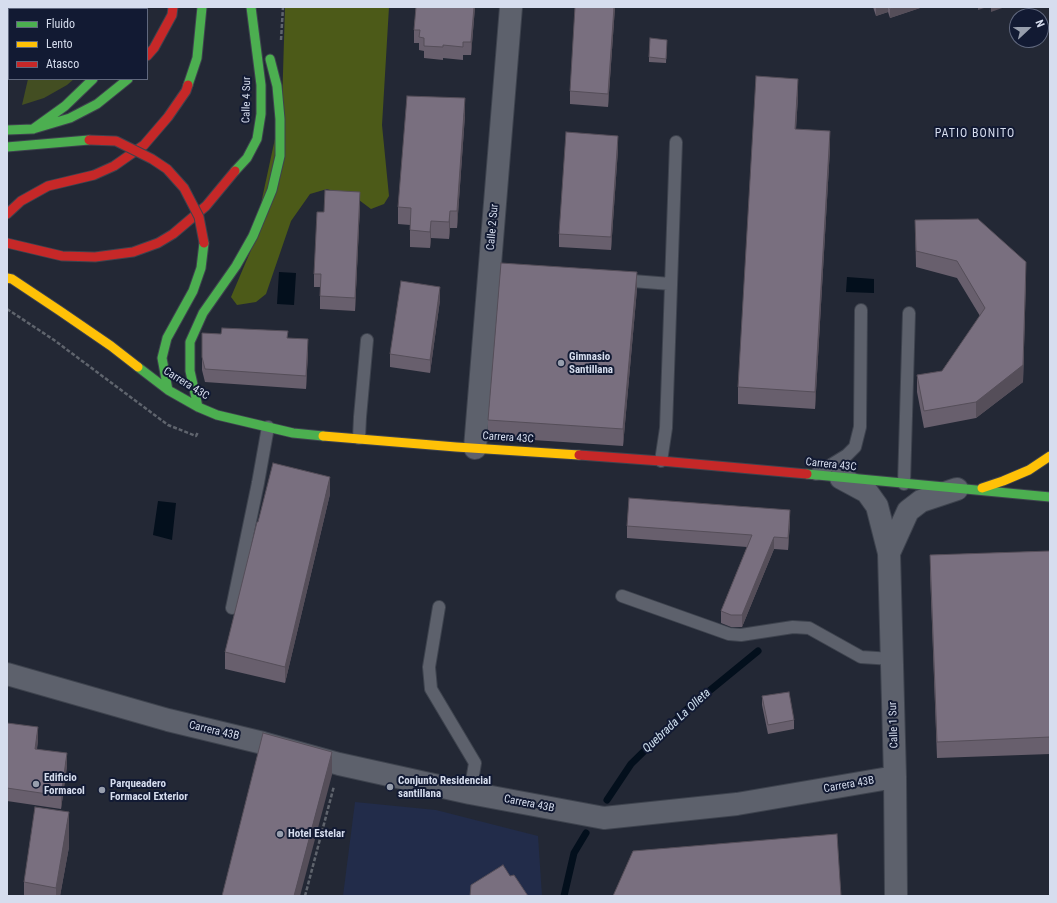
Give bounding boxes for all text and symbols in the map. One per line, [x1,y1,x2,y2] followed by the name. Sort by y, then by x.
[8,8,148,80] legend
[1009,8,1049,48] north arrow
[46,17,75,31] text: Fluido
[1032,18,1047,29] text: N
[46,37,73,51] text: Lento
[46,57,79,71] text: Atasco
[240,77,254,123] street label: Calle 4 Sur
[935,127,1015,141] district label: PATIO BONITO
[484,203,502,251] street label: Calle 2 Sur
[569,350,613,376] place label: Gimnasio Santillana
[556,358,566,368] marker: Gimnasio Santillana
[161,365,211,403] street label: Carrera 43C
[482,430,534,446] street label: Carrera 43C
[805,456,857,474] street label: Carrera 43C
[640,686,714,756] water label: Quebrada La Olleta
[887,702,901,748] street label: Calle 1 Sur
[188,719,240,743] street label: Carrera 43B
[44,771,85,797] place label: Edificio Formacol
[398,774,491,800] place label: Conjunto Residencial santillana
[823,774,875,796] street label: Carrera 43B
[110,777,188,803] place label: Parqueadero Formacol Exterior
[31,779,41,789] marker: Edificio Formacol
[385,782,395,792] marker: Conjunto Residencial santillana
[97,785,107,795] marker: Parqueadero Formacol Exterior
[503,793,555,815] street label: Carrera 43B
[288,827,345,841] place label: Hotel Estelar
[275,829,285,839] marker: Hotel Estelar

